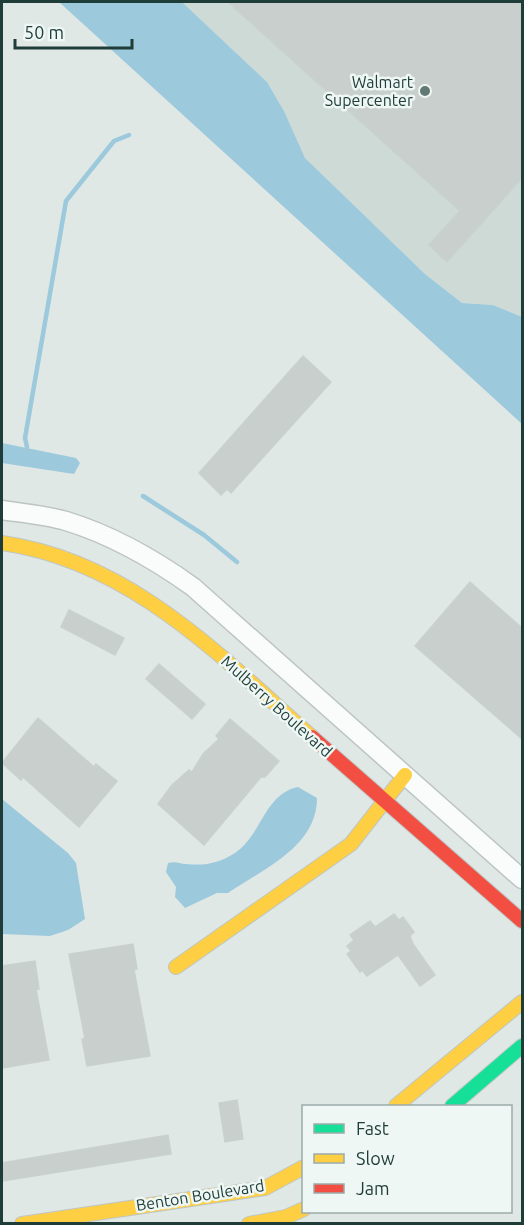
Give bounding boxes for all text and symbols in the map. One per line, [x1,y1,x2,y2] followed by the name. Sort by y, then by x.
[15,12,132,50] scale bar
[24,22,64,42] text: 50 m
[325,73,414,109] place label: Walmart Supercenter
[418,84,432,98] marker: Walmart Supercenter
[218,652,336,760] street label: Mulberry Boulevard
[302,1105,512,1213] legend
[356,1118,389,1138] text: Fast
[356,1148,395,1168] text: Slow
[135,1176,265,1214] street label: Benton Boulevard
[356,1178,390,1198] text: Jam

